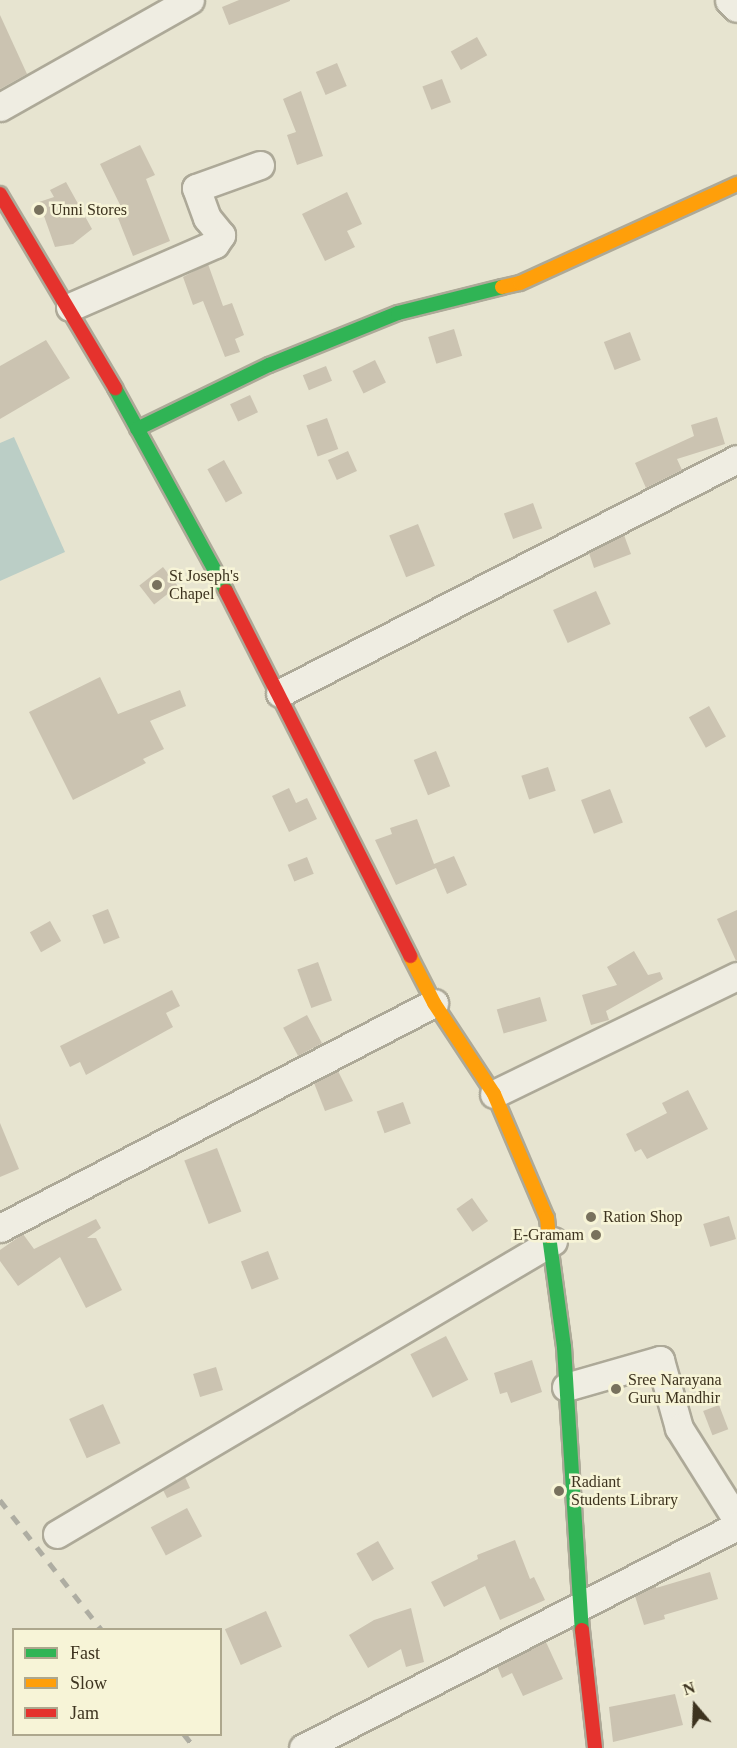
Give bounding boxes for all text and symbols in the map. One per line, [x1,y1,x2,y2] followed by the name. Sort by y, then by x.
[51,200,127,220] place label: Unni Stores
[32,203,46,217] marker: Unni Stores
[169,566,239,604] place label: St Joseph's Chapel
[150,578,164,592] marker: St Joseph's Chapel
[603,1207,683,1227] place label: Ration Shop
[584,1210,598,1224] marker: Ration Shop
[513,1225,584,1245] place label: E-Gramam
[589,1228,603,1242] marker: E-Gramam
[628,1370,722,1408] place label: Sree Narayana Guru Mandhir
[609,1382,623,1396] marker: Sree Narayana Guru Mandhir
[571,1472,678,1510] place label: Radiant Students Library
[552,1484,566,1498] marker: Radiant Students Library
[12,1628,222,1736] legend
[70,1643,100,1663] text: Fast
[70,1673,107,1693] text: Slow
[665,1676,725,1736] north arrow
[681,1679,697,1698] text: N
[70,1703,99,1723] text: Jam

